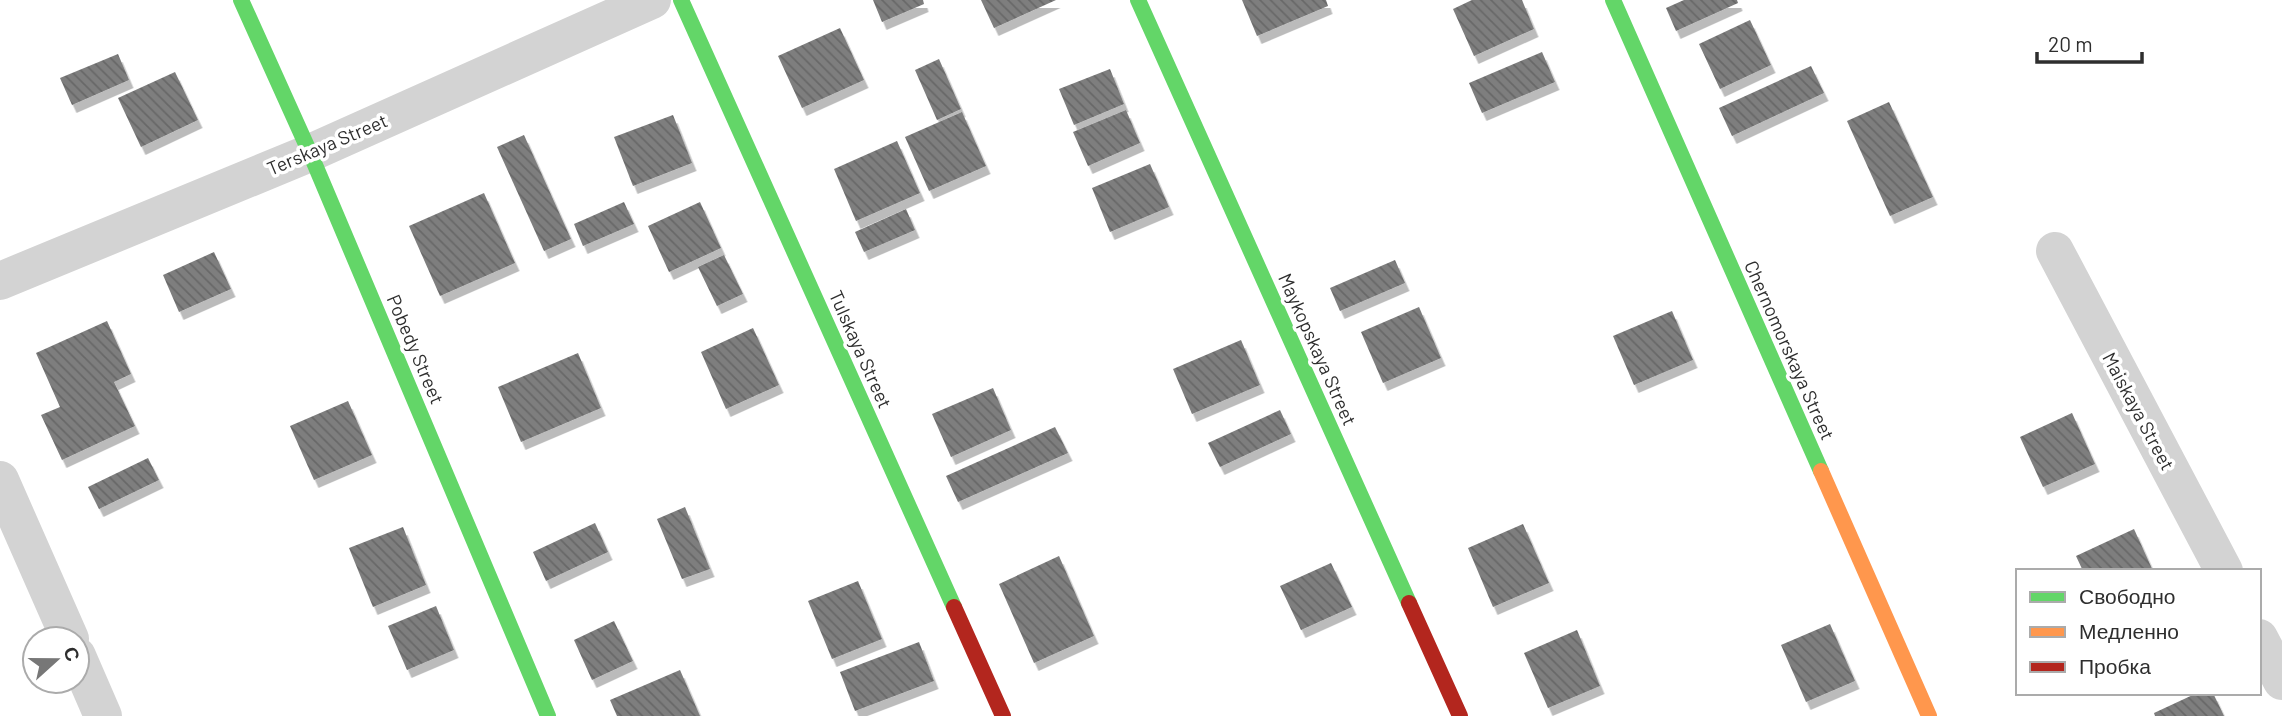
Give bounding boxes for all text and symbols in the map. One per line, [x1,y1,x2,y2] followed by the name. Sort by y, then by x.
[2037,21,2142,65] scale bar
[2048,31,2093,56] text: 20 m
[263,108,391,180] street label: Terskaya Street
[1740,257,1840,443] street label: Chernomorskaya Street
[1274,269,1362,429] street label: Maykopskaya Street
[825,287,897,411] street label: Tulskaya Street
[383,291,449,407] street label: Pobedy Street
[2098,348,2180,474] street label: Maiskaya Street
[2016,569,2261,695] legend
[2079,583,2176,608] text: Свободно
[2079,618,2179,643] text: Медленно
[21,625,91,695] north arrow
[59,643,86,665] text: С
[2079,653,2151,678] text: Пробка

